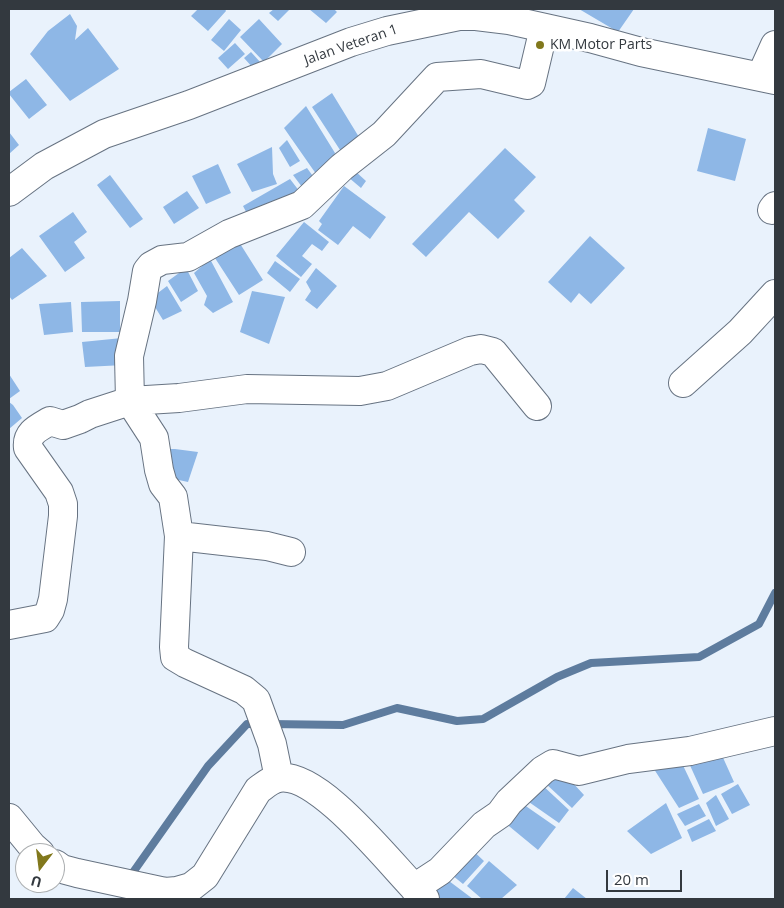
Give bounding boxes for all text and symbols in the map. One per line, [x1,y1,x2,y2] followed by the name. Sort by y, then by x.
[302,21,400,69] street label: Jalan Veteran 1
[550,37,652,53] place label: KM Motor Parts
[534,39,546,51] marker: KM Motor Parts
[15,843,65,893] north arrow
[609,860,685,892] scale bar
[614,869,649,889] text: 20 m
[29,871,44,893] text: U

